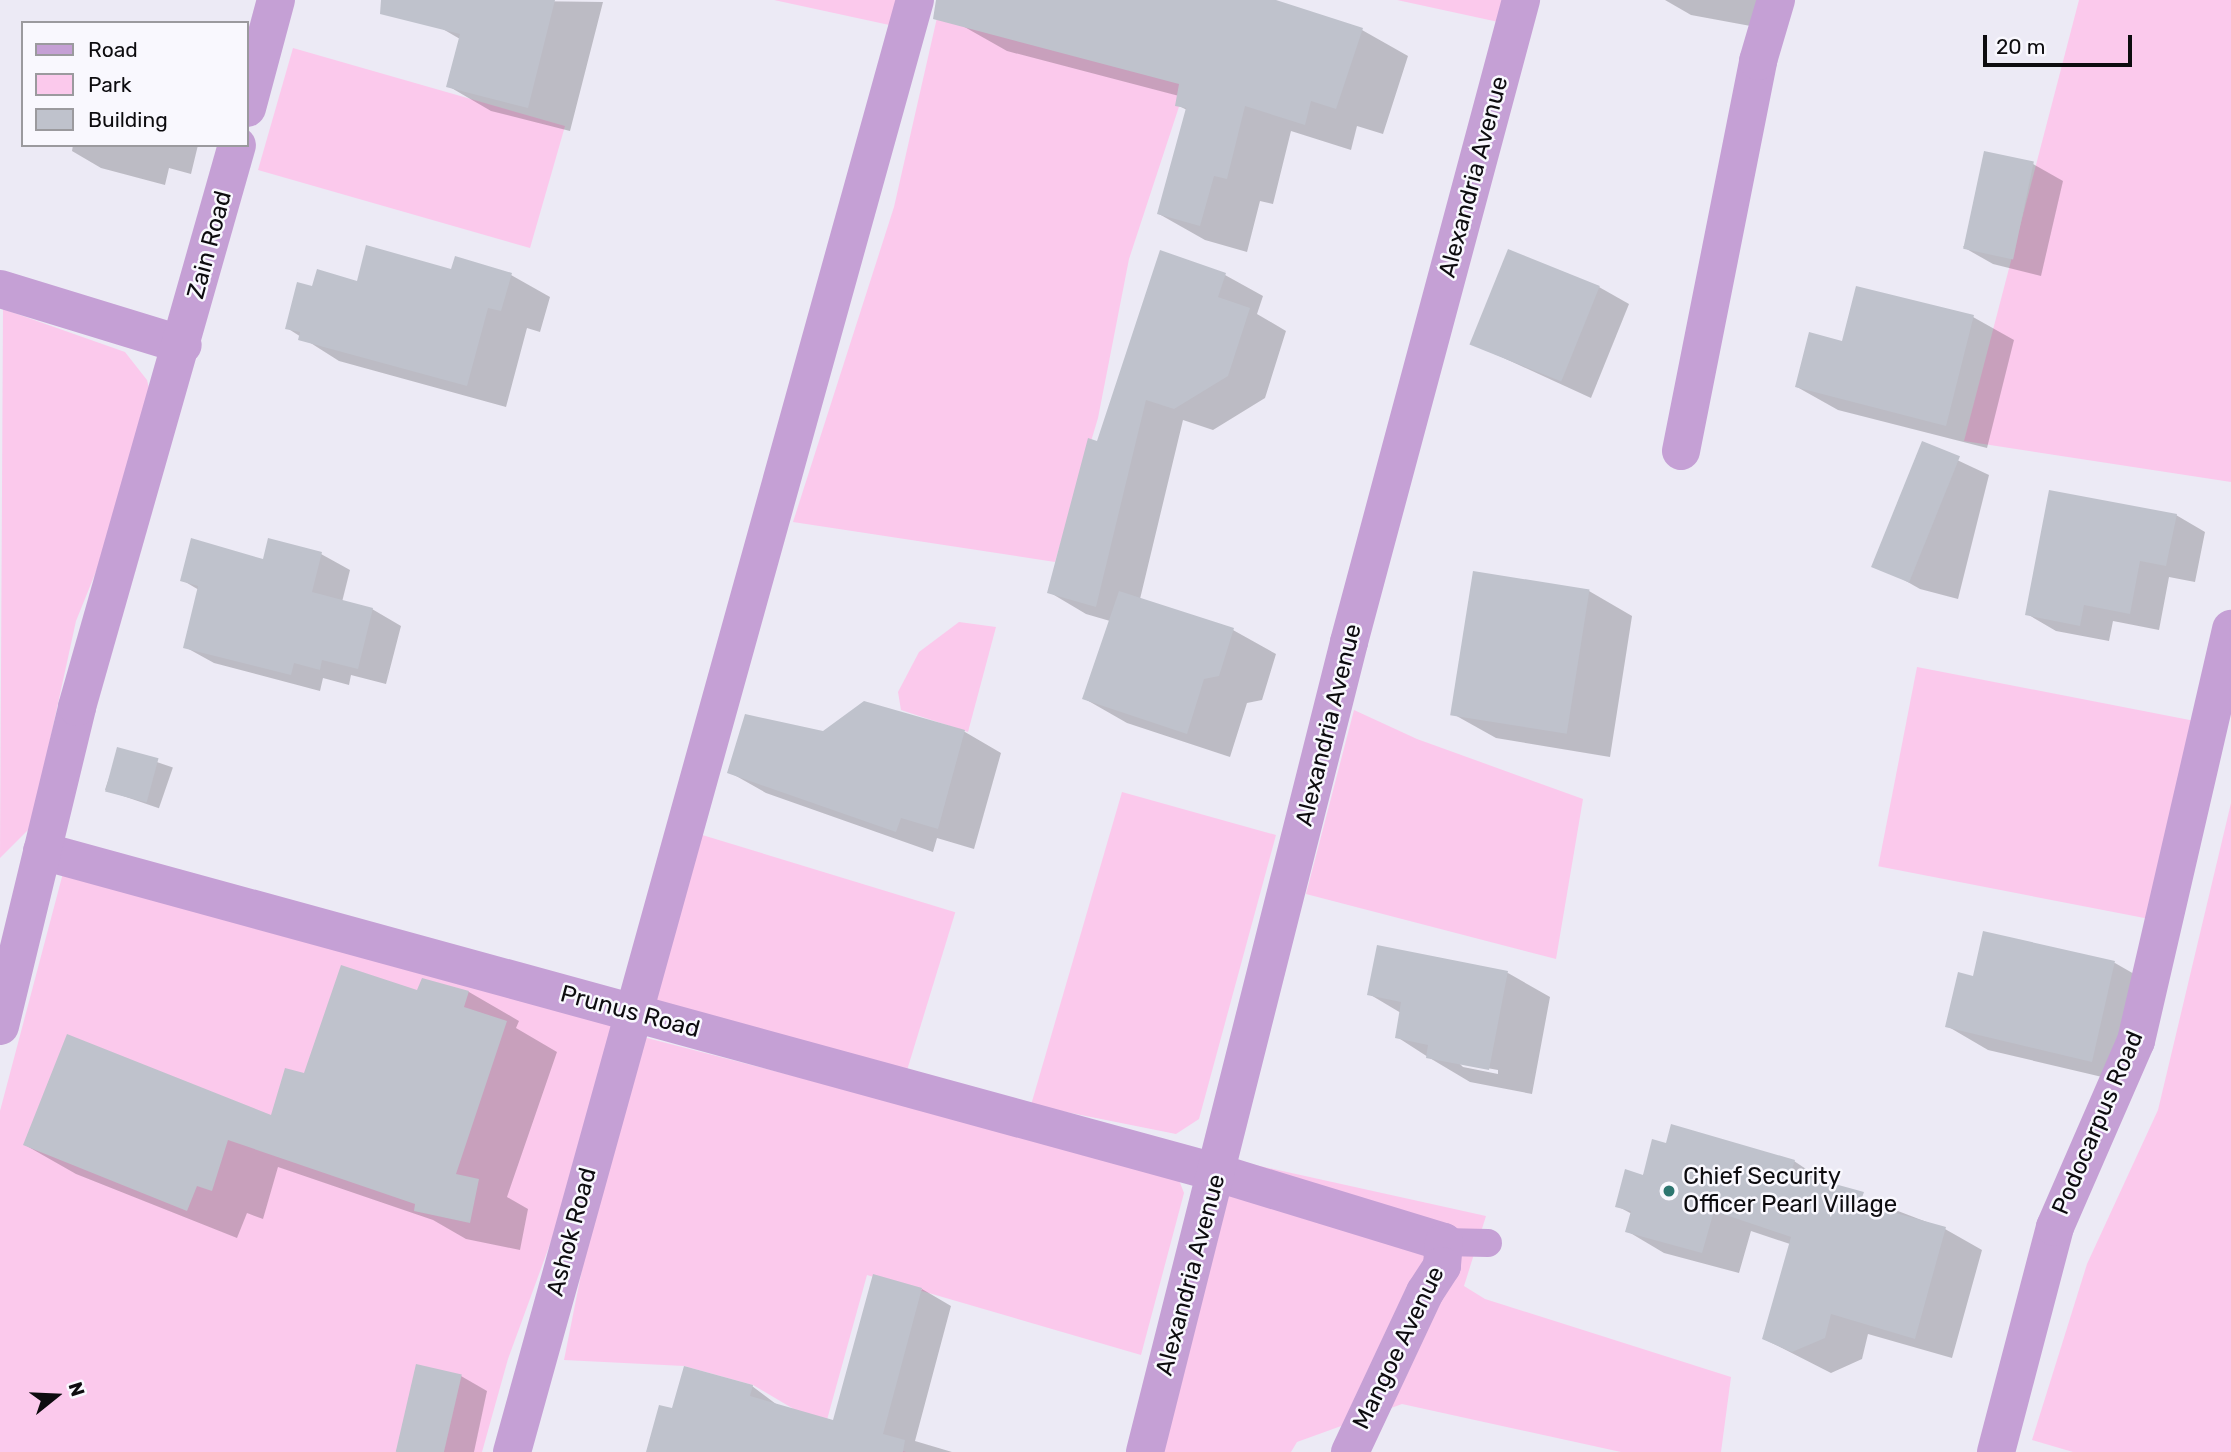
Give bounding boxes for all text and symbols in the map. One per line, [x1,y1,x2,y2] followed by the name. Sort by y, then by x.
[21,21,248,147] legend
[1986,21,2135,65] scale bar
[1996,34,2045,59] text: 20 m
[88,37,138,62] text: Road
[88,72,132,97] text: Park
[1433,73,1515,281] street label: Alexandria Avenue
[88,107,168,132] text: Building
[182,188,238,302] street label: Zain Road
[1290,621,1368,829] street label: Alexandria Avenue
[557,980,703,1044] street label: Prunus Road
[2046,1027,2150,1219] street label: Podocarpus Road
[1683,1163,1898,1219] place label: Chief Security Officer Pearl Village
[541,1165,603,1299] street label: Ashok Road
[1150,1171,1232,1379] street label: Alexandria Avenue
[1661,1183,1677,1199] marker: Chief Security Officer Pearl Village
[1347,1262,1451,1434] street label: Mangoe Avenue
[21,1361,91,1431] north arrow
[63,1379,89,1399] text: N

